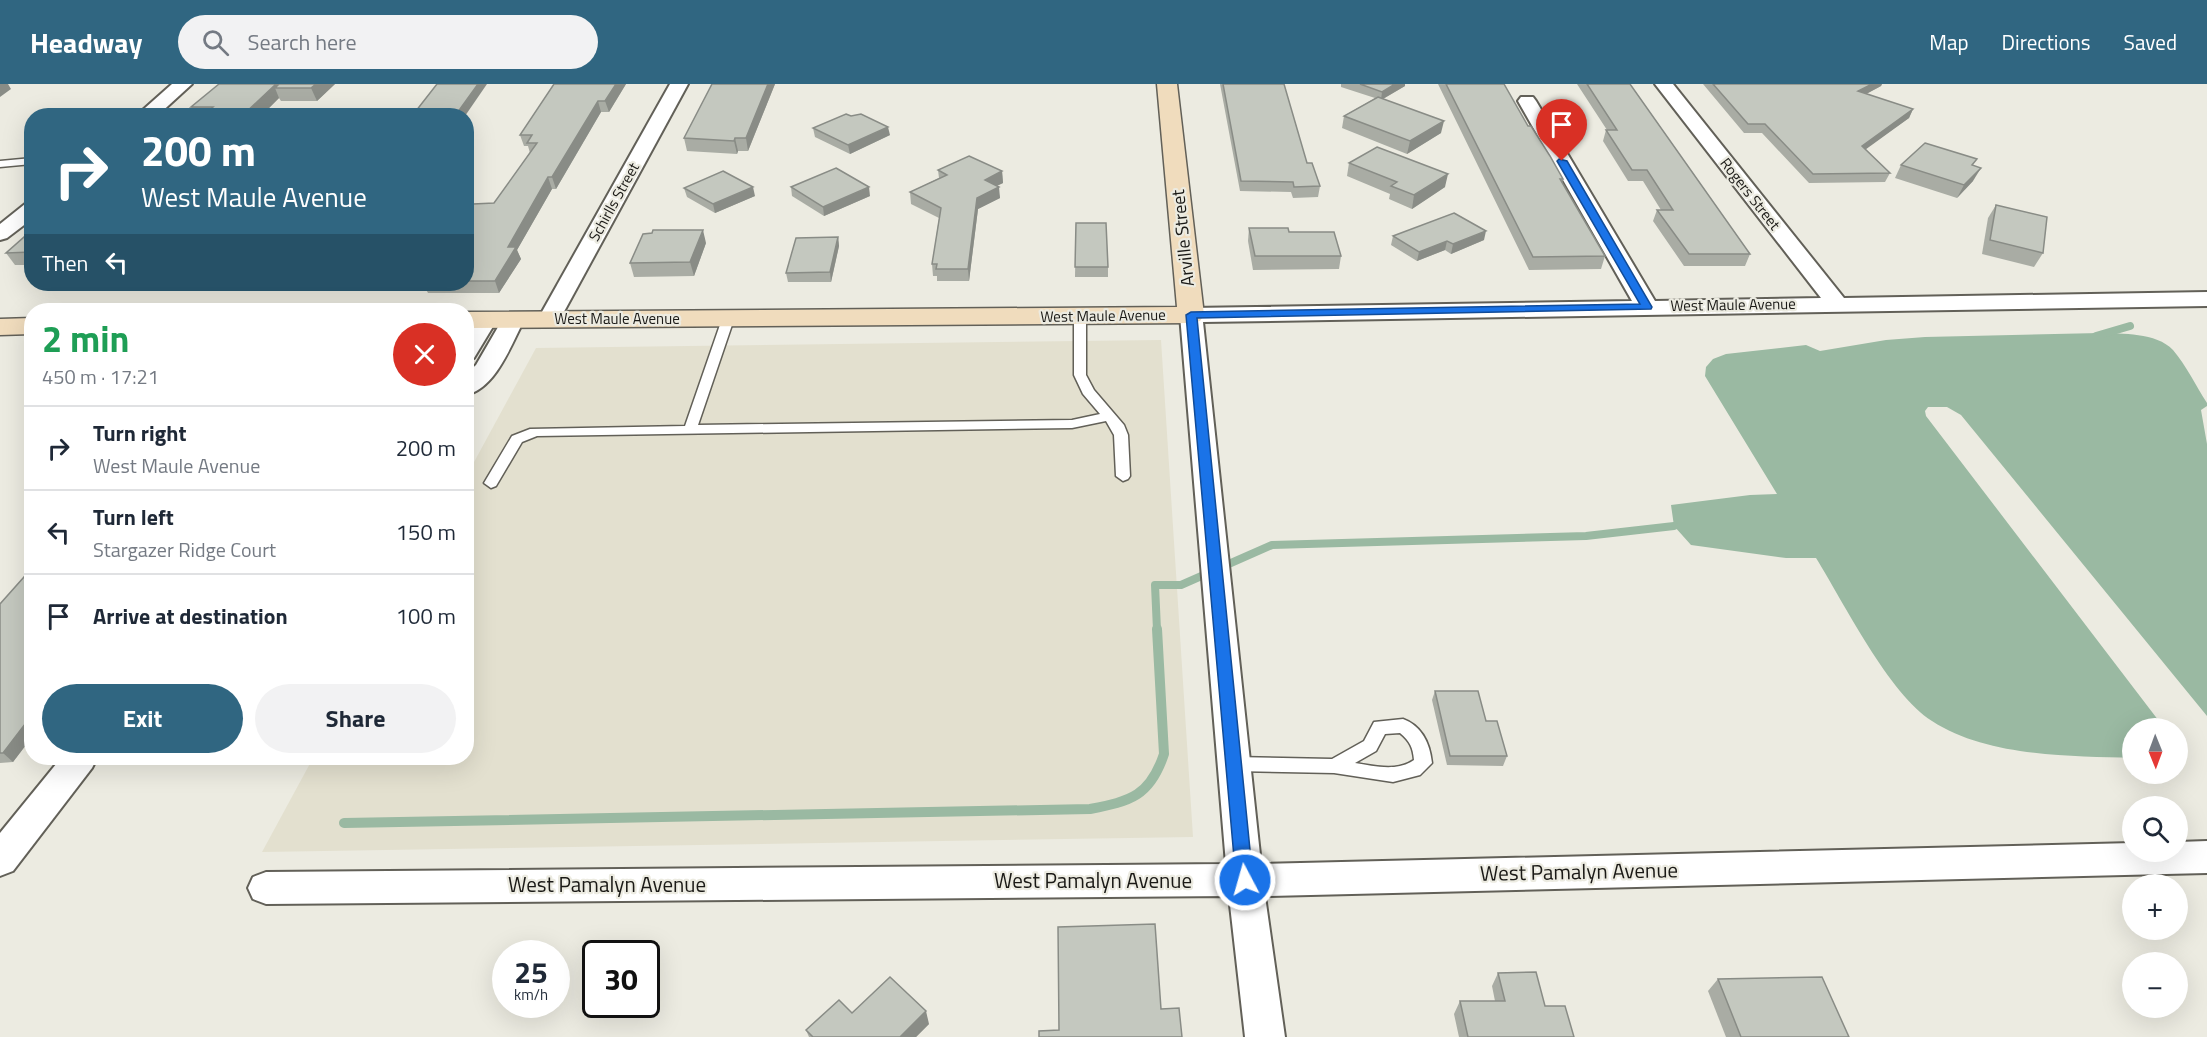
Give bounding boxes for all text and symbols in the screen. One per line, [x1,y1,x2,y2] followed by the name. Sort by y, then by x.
[178,15,598,69] search box
[30,21,142,64] text: Headway
[247,25,357,59] text: Search here
[199,26,232,59] icon: search
[1929,26,1969,58] text: Map
[2002,26,2091,58] text: Directions
[2124,26,2177,58] text: Saved
[1536,99,1587,161] pin
[1545,108,1578,141] icon: arrive
[141,118,256,182] text: 200 m
[42,132,120,210] icon: right
[1715,153,1787,235] street label: Rogers Street
[582,157,645,245] street label: Schirlls Street
[141,176,367,217] text: West Maule Avenue
[1164,188,1201,288] street label: Arville Street
[42,246,88,280] text: Then
[100,246,133,279] icon: left
[1670,292,1796,317] street label: West Maule Avenue
[1040,303,1166,328] street label: West Maule Avenue
[554,307,680,330] street label: West Maule Avenue
[42,311,129,366] text: 2 min
[393,323,456,386] button: close
[42,361,159,392] text: 450 m · 17:21
[93,416,187,450] text: Turn right
[396,431,456,465] text: 200 m
[42,432,75,465] icon: right
[93,450,260,481] text: West Maule Avenue
[93,500,174,534] text: Turn left
[396,515,456,549] text: 150 m
[42,516,75,549] icon: left
[93,534,276,565] text: Stargazer Ridge Court
[93,599,288,633] text: Arrive at destination
[396,599,456,633] text: 100 m
[42,600,75,633] icon: arrive
[42,684,243,753] button: Exit
[255,684,456,753] button: Share
[2122,718,2188,784] north arrow
[2122,718,2188,1018] map controls
[2122,796,2188,862] button: search
[1213,848,1277,912] position arrow
[1480,853,1678,889] street label: West Pamalyn Avenue
[994,864,1192,896] street label: West Pamalyn Avenue
[508,868,706,900] street label: West Pamalyn Avenue
[2122,874,2188,940] button: +
[582,940,660,1018] speed limit sign: 30
[514,949,548,995] text: 25
[2122,952,2188,1018] button: −
[514,983,548,1006] text: km/h

